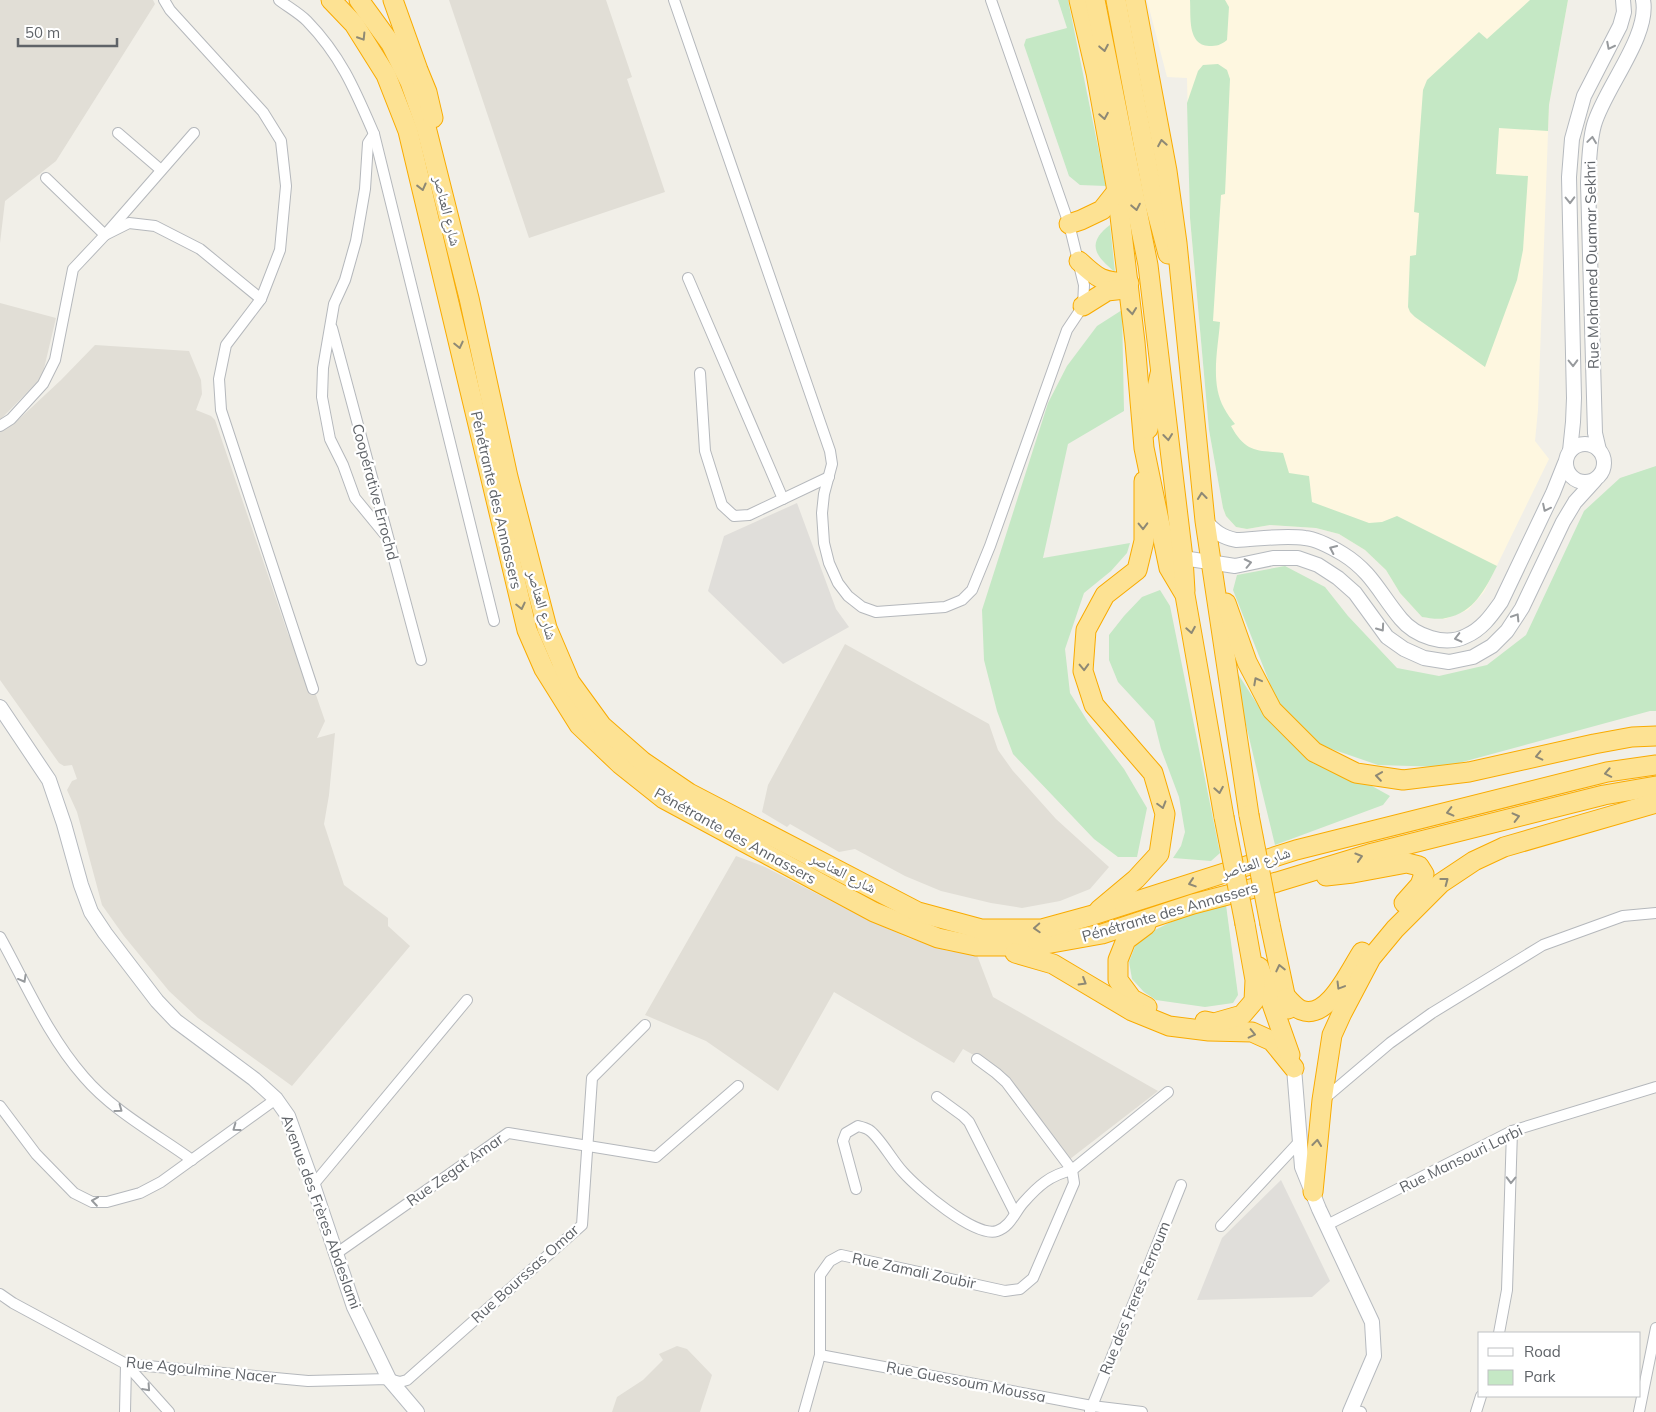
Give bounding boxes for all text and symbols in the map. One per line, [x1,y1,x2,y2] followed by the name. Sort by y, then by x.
[18,15,116,47] scale bar
[25,23,60,42] text: 50 m
[356,32,366,41] one-way arrow
[1606,41,1616,50] one-way arrow
[1099,43,1109,52] one-way arrow
[1098,112,1108,121] one-way arrow
[1586,136,1597,144] one-way arrow
[1157,139,1167,148] one-way arrow
[1580,161,1603,369] street label: Rue Mohamed Ouamar Sekhri
[428,173,465,248] street label: شارع العناصر
[416,183,427,192] one-way arrow
[1565,196,1575,204] one-way arrow
[1131,203,1141,212] one-way arrow
[1126,308,1137,316] one-way arrow
[453,341,464,350] one-way arrow
[1568,359,1578,367] one-way arrow
[467,409,526,591] street label: Pénétrante des Annassers
[348,422,403,562] street label: Coopérative Errochd
[1162,434,1173,442] one-way arrow
[1197,492,1208,500] one-way arrow
[1542,503,1552,512] one-way arrow
[1138,522,1148,530] one-way arrow
[1329,545,1338,555] one-way arrow
[1244,558,1252,569] one-way arrow
[522,567,561,642] street label: شارع العناصر
[515,601,526,610] one-way arrow
[1509,614,1519,623] one-way arrow
[1375,622,1384,632] one-way arrow
[1186,626,1196,635] one-way arrow
[1453,632,1462,643] one-way arrow
[1079,663,1090,671] one-way arrow
[1253,678,1263,687] one-way arrow
[1535,750,1544,761] one-way arrow
[1603,767,1612,777] one-way arrow
[1375,772,1384,782] one-way arrow
[651,783,820,888] street label: Pénétrante des Annassers
[1214,786,1224,795] one-way arrow
[1156,800,1166,808] one-way arrow
[1447,806,1455,816] one-way arrow
[1512,813,1520,823] one-way arrow
[1218,842,1293,884] street label: شارع العناصر
[806,847,879,898] street label: شارع العناصر
[1354,853,1362,863] one-way arrow
[1080,877,1260,946] street label: Pénétrante des Annassers
[1189,878,1197,888] one-way arrow
[1439,878,1449,887] one-way arrow
[1032,923,1040,934] one-way arrow
[1275,963,1286,972] one-way arrow
[17,974,27,983] one-way arrow
[1078,976,1087,986] one-way arrow
[1337,981,1347,990] one-way arrow
[1247,1028,1256,1039] one-way arrow
[113,1103,122,1111] one-way arrow
[277,1112,366,1312] street label: Avenue des Frères Abdeslami
[1396,1121,1525,1197] street label: Rue Mansouri Larbi
[232,1122,242,1131] one-way arrow
[403,1129,507,1210] street label: Rue Zegat Amar
[1312,1139,1323,1147] one-way arrow
[1505,1176,1516,1184] one-way arrow
[91,1196,100,1206] one-way arrow
[1095,1218,1174,1377] street label: Rue des Freres Ferroum
[467,1220,583,1327] street label: Rue Bourssas Omar
[850,1248,978,1293] street label: Rue Zamali Zoubir
[1478,1332,1641,1397] legend
[1524,1342,1561,1361] text: Road
[125,1352,277,1387] street label: Rue Agoulmine Nacer
[885,1357,1047,1406] street label: Rue Guessoum Moussa
[1524,1367,1556,1386] text: Park
[141,1383,150,1392] one-way arrow

